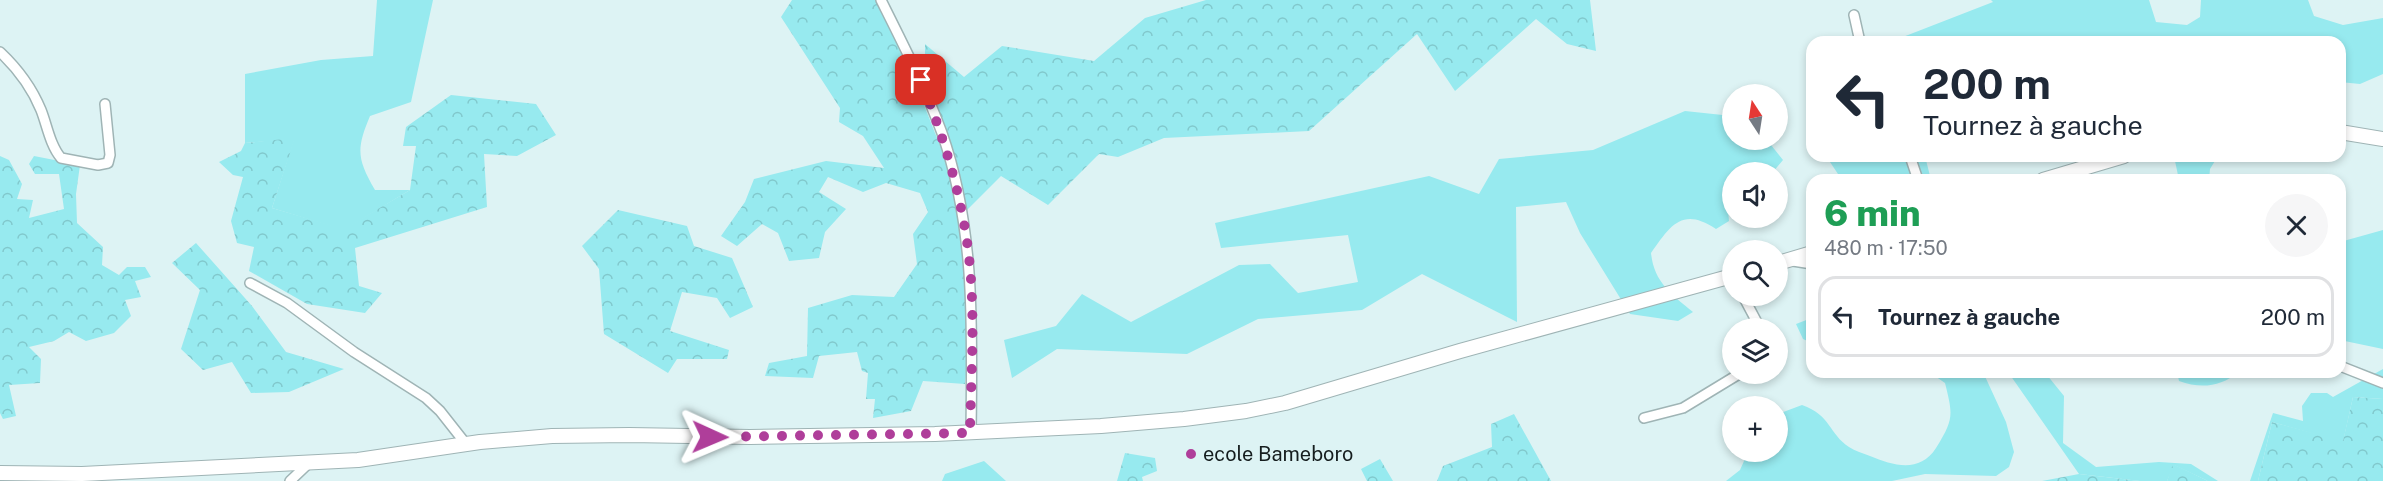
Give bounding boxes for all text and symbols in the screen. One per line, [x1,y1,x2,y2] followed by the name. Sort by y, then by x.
[895,54,946,105] pin
[1923,59,2051,108] text: 200 m
[1824,60,1902,138] icon: left
[904,63,937,96] icon: arrive
[1722,84,1788,150] north arrow
[1722,84,1788,462] map controls
[1923,109,2143,141] text: Tournez à gauche
[1722,162,1788,228] button: sound
[1824,192,1921,234] text: 6 min
[2265,194,2328,257] button: close
[1824,236,1948,260] text: 480 m · 17:50
[1722,240,1788,306] button: search
[1827,300,1860,333] icon: left
[1878,304,2060,330] text: Tournez à gauche
[2261,304,2325,330] text: 200 m
[1722,318,1788,384] button: layers
[1722,396,1788,462] button: +
[678,405,742,469] position arrow
[1203,442,1353,466] place label: ecole Bameboro
[1184,447,1198,461] marker: ecole Bameboro

